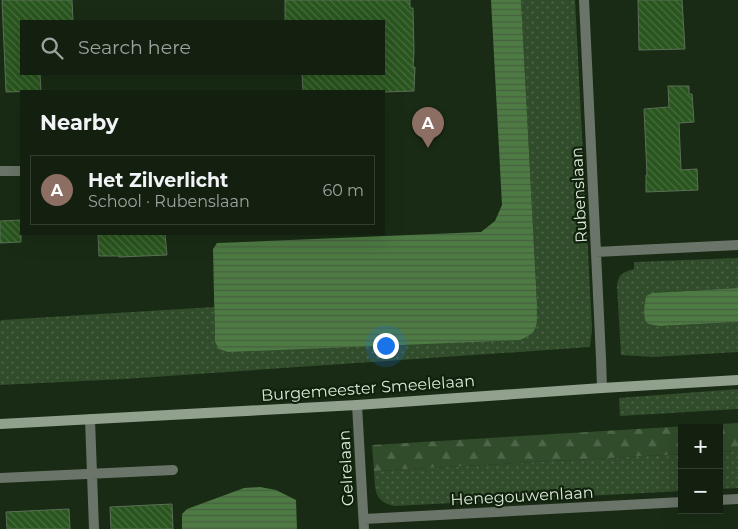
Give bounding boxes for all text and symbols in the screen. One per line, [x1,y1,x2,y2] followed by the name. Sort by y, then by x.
[20,20,385,75] search box
[38,34,66,62] icon: search
[78,36,191,59] text: Search here
[412,107,444,148] pin: A
[40,110,119,135] text: Nearby
[567,147,591,243] street label: Rubenslaan
[88,169,228,192] text: Het Zilverlicht
[51,181,63,200] text: A
[322,181,364,200] text: 60 m
[88,192,250,211] text: School · Rubenslaan
[373,333,399,359] your location
[260,371,476,405] street label: Burgemeester Smeelelaan
[678,424,723,514] map controls
[678,424,723,469] button: +
[335,429,357,507] street label: Gelrelaan
[678,469,723,514] button: −
[450,483,594,509] street label: Henegouwenlaan

